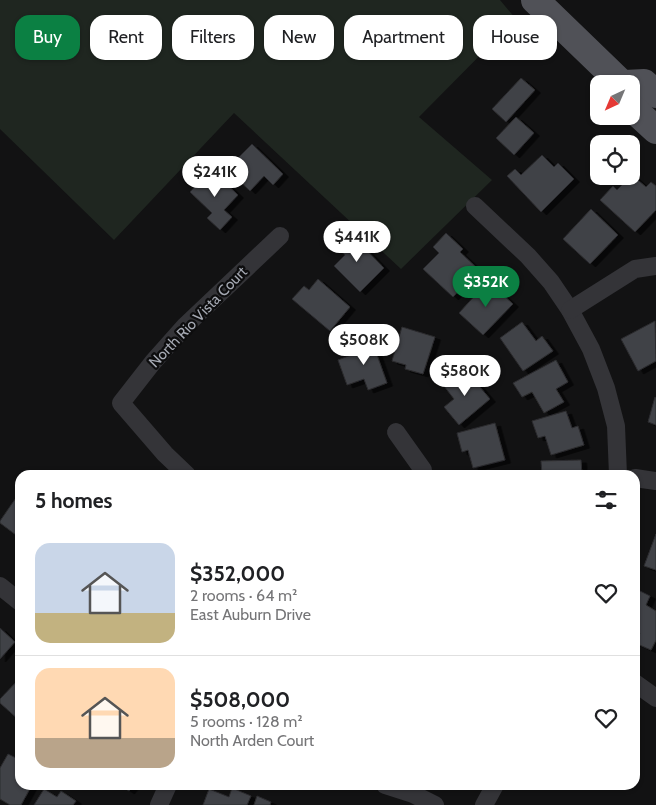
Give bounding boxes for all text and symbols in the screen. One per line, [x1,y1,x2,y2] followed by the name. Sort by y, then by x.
[15,15,80,60] chip: Buy
[90,15,162,60] chip: Rent
[172,15,254,60] chip: Filters
[264,15,334,60] chip: New
[344,15,463,60] chip: Apartment
[473,15,557,60] chip: House
[590,75,640,125] north arrow
[590,75,640,185] map controls
[590,135,640,185] button: locate
[180,156,250,198] pin: $241K
[193,162,237,181] text: $241K
[322,220,392,263] pin: $441K
[335,227,379,246] text: $441K
[145,263,251,371] street label: North Rio Vista Court
[451,266,521,308] pin: $352K
[464,272,509,291] text: $352K
[329,324,399,366] pin: $508K
[340,330,388,349] text: $508K
[430,354,500,397] pin: $580K
[441,361,489,380] text: $580K
[592,486,620,514] icon: filters
[35,488,113,513] text: 5 homes
[190,561,285,586] text: $352,000
[75,563,135,623] icon: home
[592,579,620,607] icon: heart
[190,586,297,605] text: 2 rooms · 64 m²
[190,605,311,624] text: East Auburn Drive
[190,687,290,712] text: $508,000
[75,688,135,748] icon: home
[592,704,620,732] icon: heart
[190,712,303,731] text: 5 rooms · 128 m²
[190,731,314,750] text: North Arden Court

